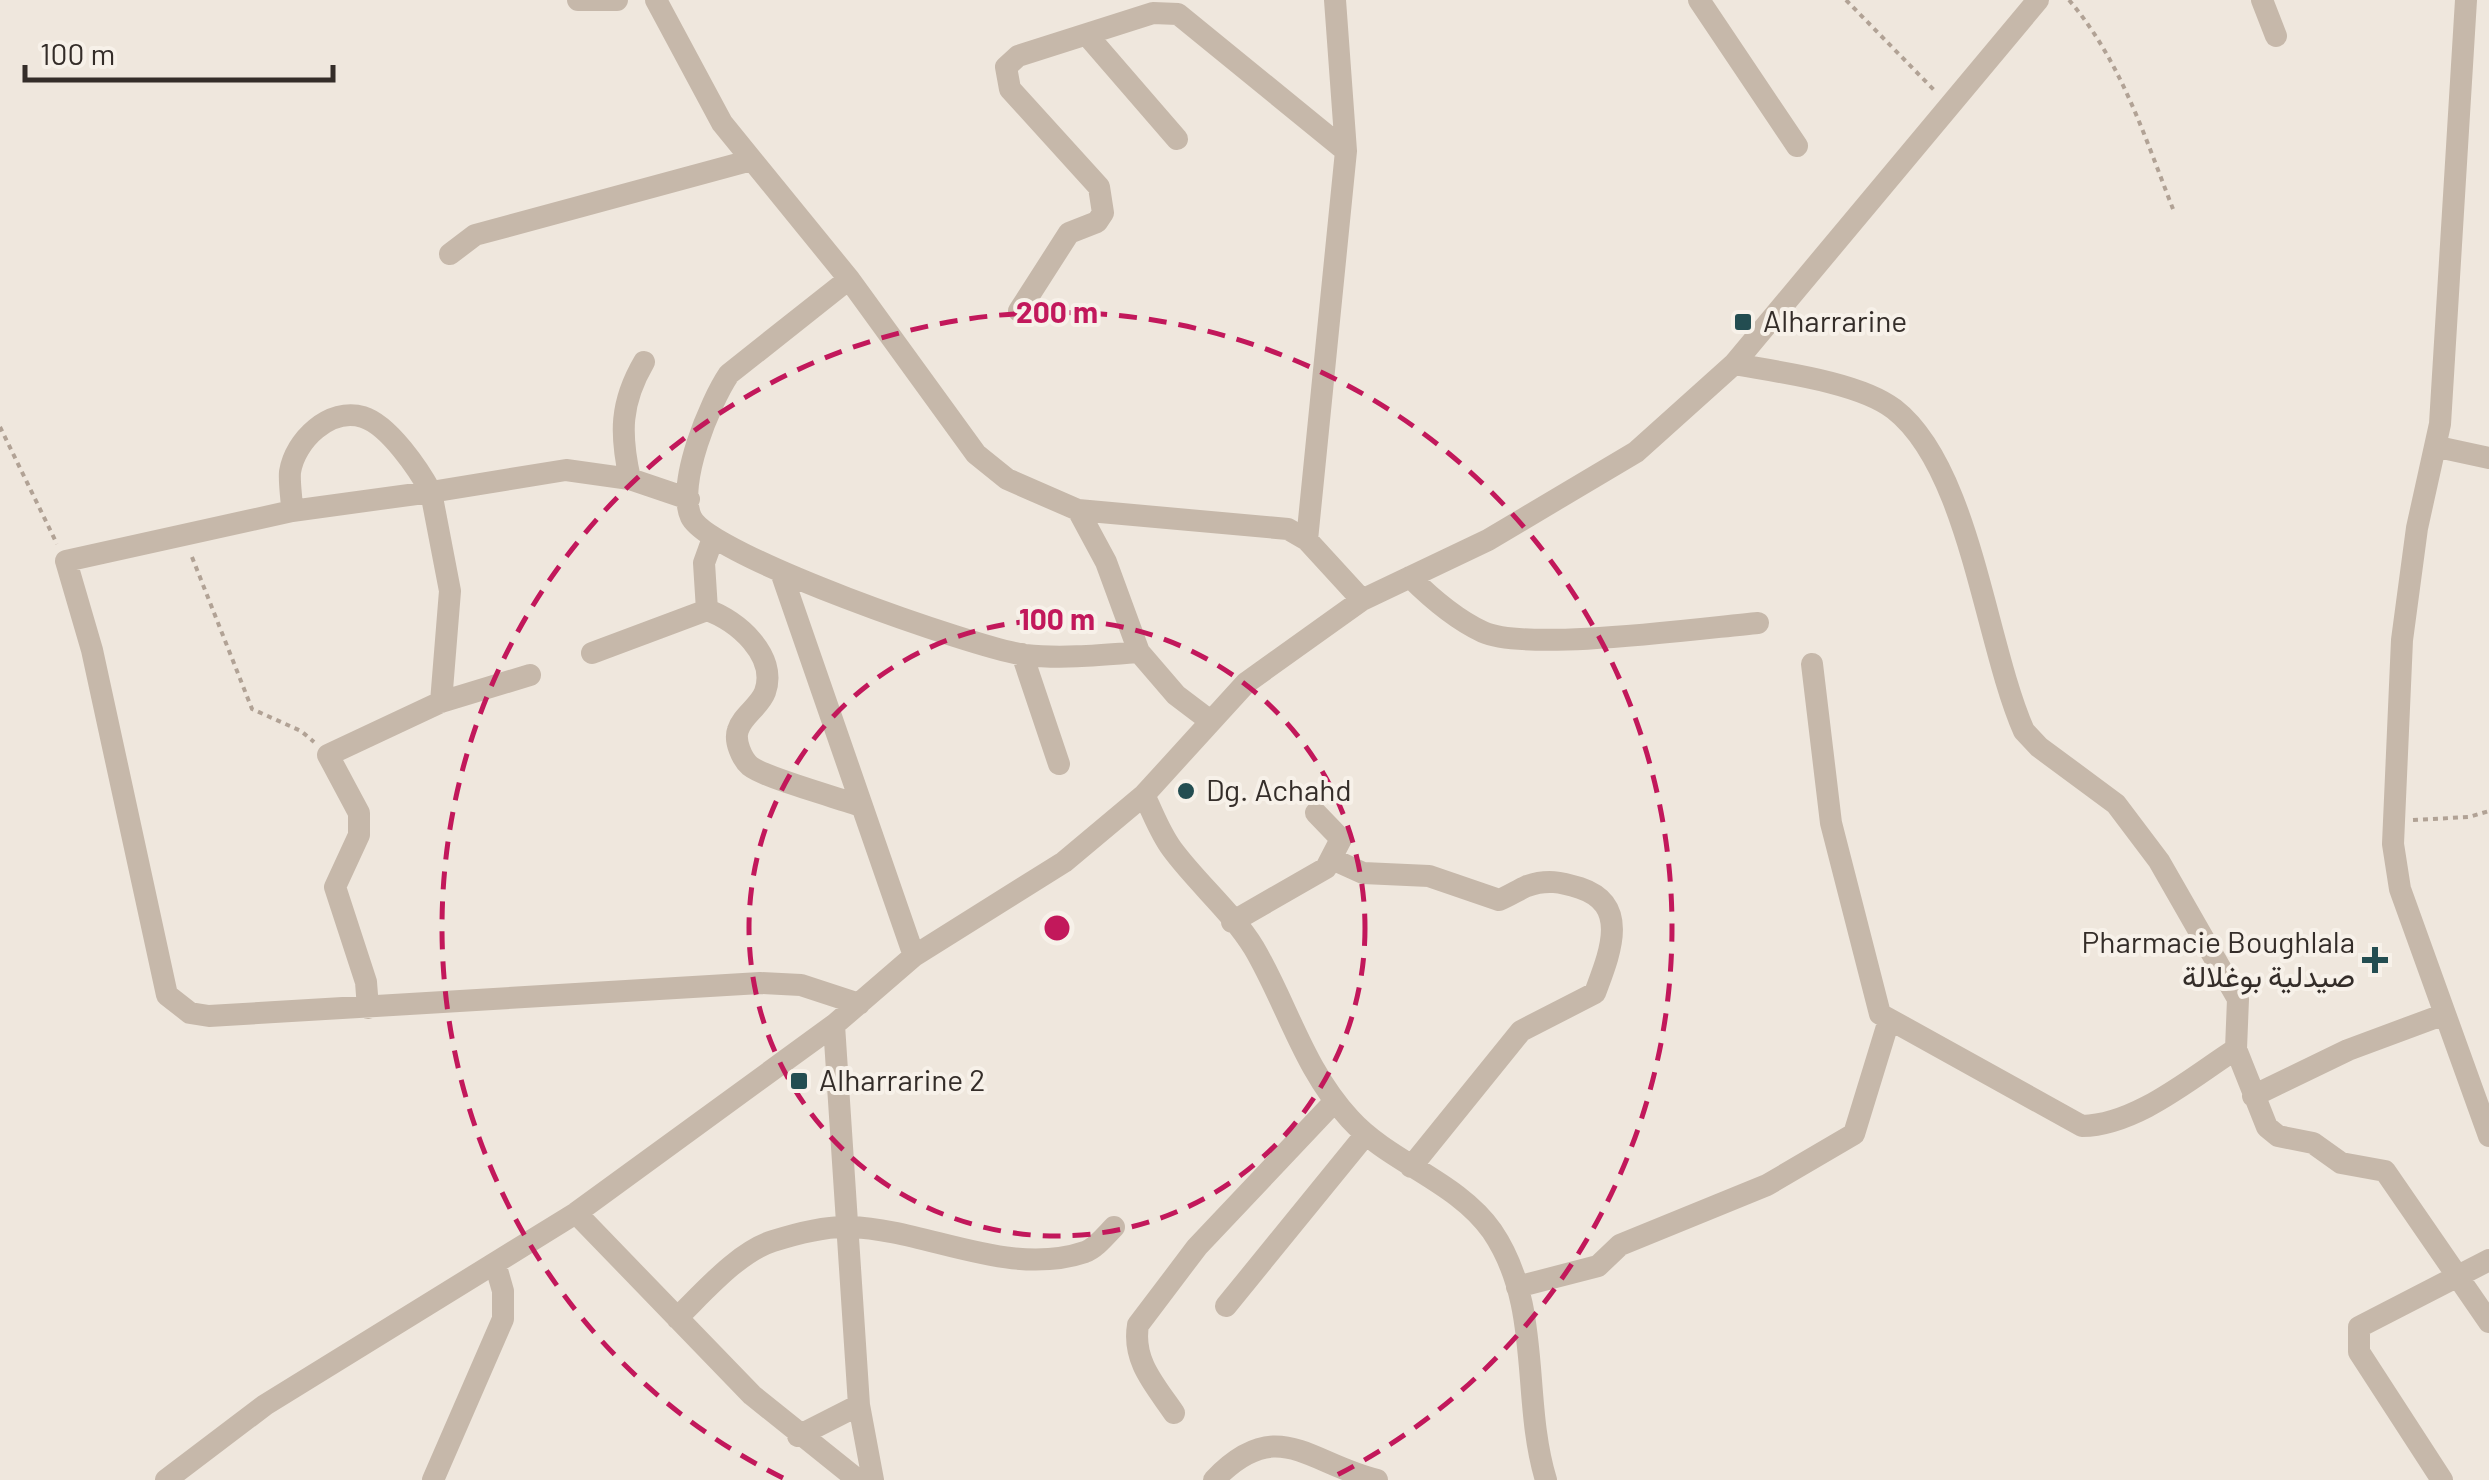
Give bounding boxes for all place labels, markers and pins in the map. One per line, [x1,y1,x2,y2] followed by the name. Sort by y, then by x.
[1763,302,1907,338] place label: Alharrarine
[1732,311,1754,333] marker: Alharrarine
[1206,771,1352,807] place label: Dg. Achahd
[1175,780,1197,802] marker: Dg. Achahd
[1039,910,1075,946] centre of rings
[2082,923,2355,995] place label: Pharmacie Boughlala صيدلية بوغلالة
[2364,949,2386,971] marker: Pharmacie Boughlala صيدلية بوغلالة
[819,1061,985,1097] place label: Alharrarine 2
[788,1070,810,1092] marker: Alharrarine 2

